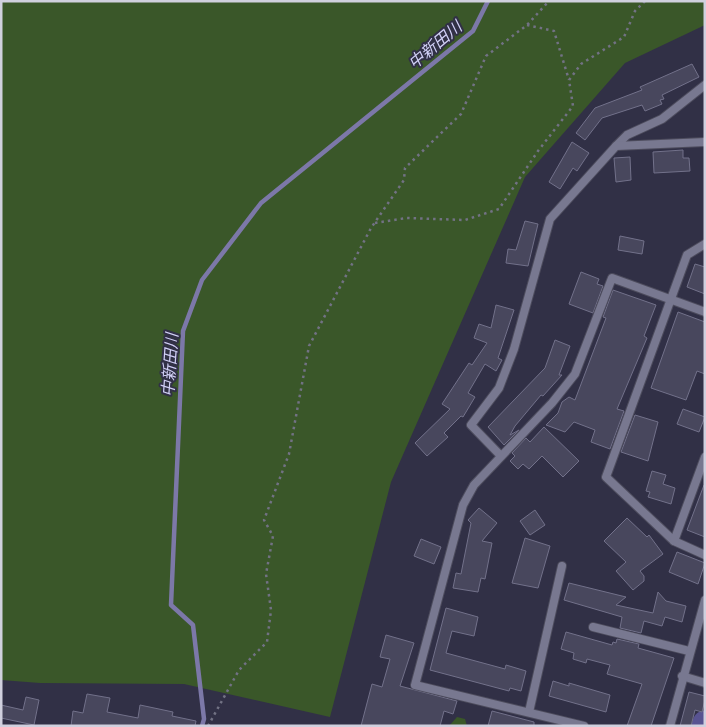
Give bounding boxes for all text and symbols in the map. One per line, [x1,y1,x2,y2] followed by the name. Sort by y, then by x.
[404,15,468,74] water label: 中新田川
[157,330,183,398] water label: 中新田川

